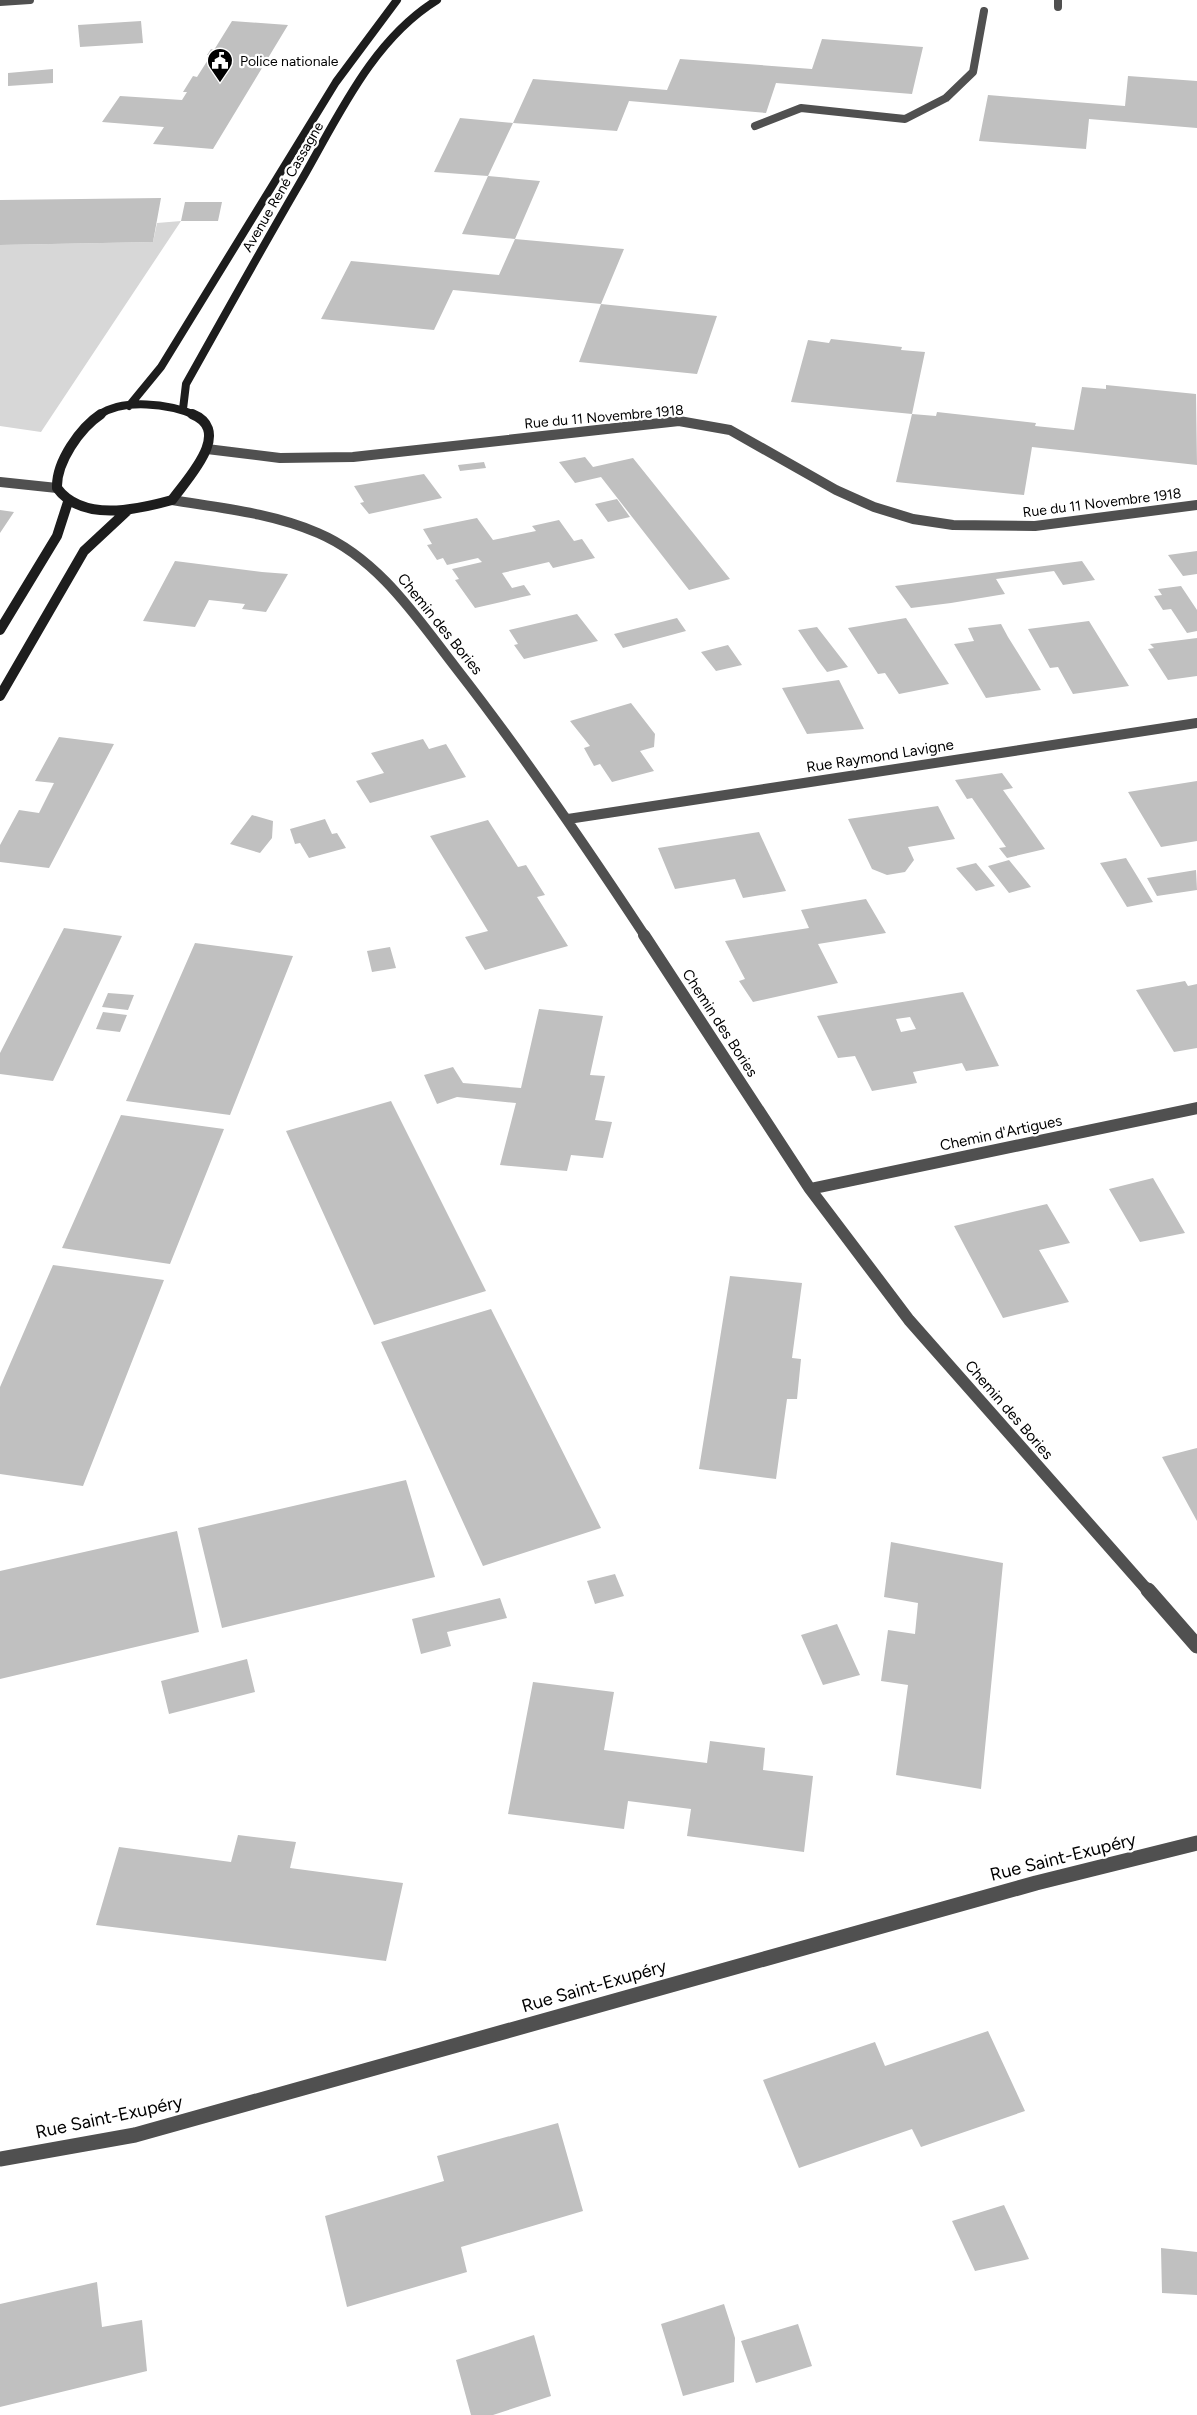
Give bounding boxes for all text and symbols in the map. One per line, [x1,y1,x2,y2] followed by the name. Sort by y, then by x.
[205,46,235,84] public building icon: Police nationale
[240,53,339,70] place label: Police nationale
[239,119,327,255] street label: Avenue René Cassagne
[524,402,684,432] street label: Rue du 11 Novembre 1918
[1022,485,1182,521] street label: Rue du 11 Novembre 1918
[394,570,486,678] street label: Chemin des Bories
[805,735,955,777] street label: Rue Raymond Lavigne
[678,966,762,1080] street label: Chemin des Bories
[938,1111,1064,1155] street label: Chemin d'Artigues
[961,1357,1057,1463] street label: Chemin des Bories
[988,1828,1139,1886] street label: Rue Saint-Exupéry
[519,1955,669,2017] street label: Rue Saint-Exupéry
[34,2091,185,2143] street label: Rue Saint-Exupéry

